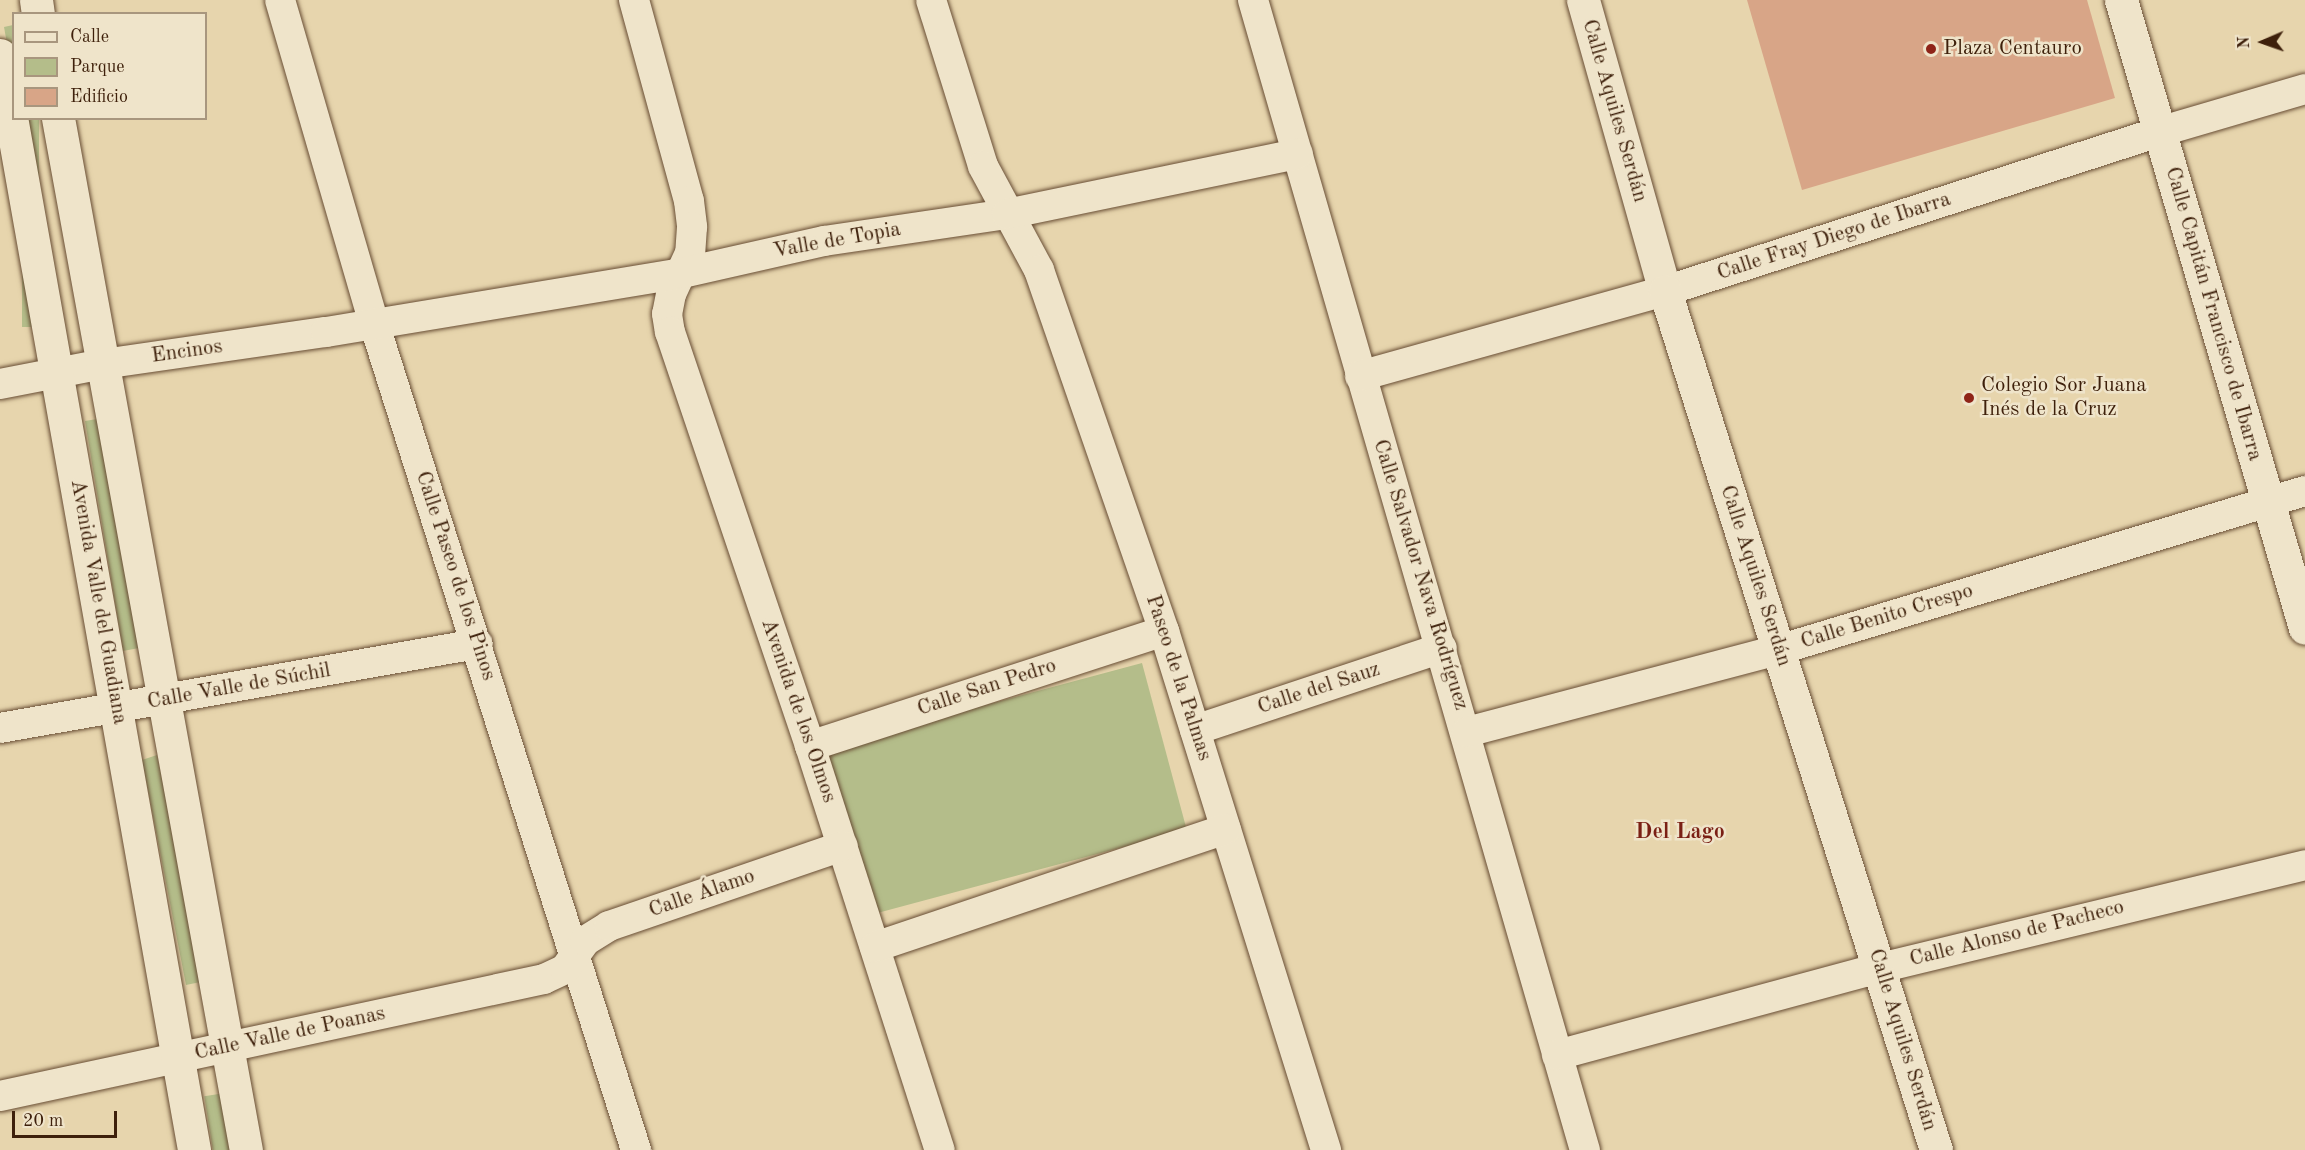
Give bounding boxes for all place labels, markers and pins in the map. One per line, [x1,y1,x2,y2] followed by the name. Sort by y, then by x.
[1943,36,2082,62] place label: Plaza Centauro
[1924,42,1938,56] marker: Plaza Centauro
[1981,373,2147,423] place label: Colegio Sor Juana Inés de la Cruz
[1962,391,1976,405] marker: Colegio Sor Juana Inés de la Cruz

